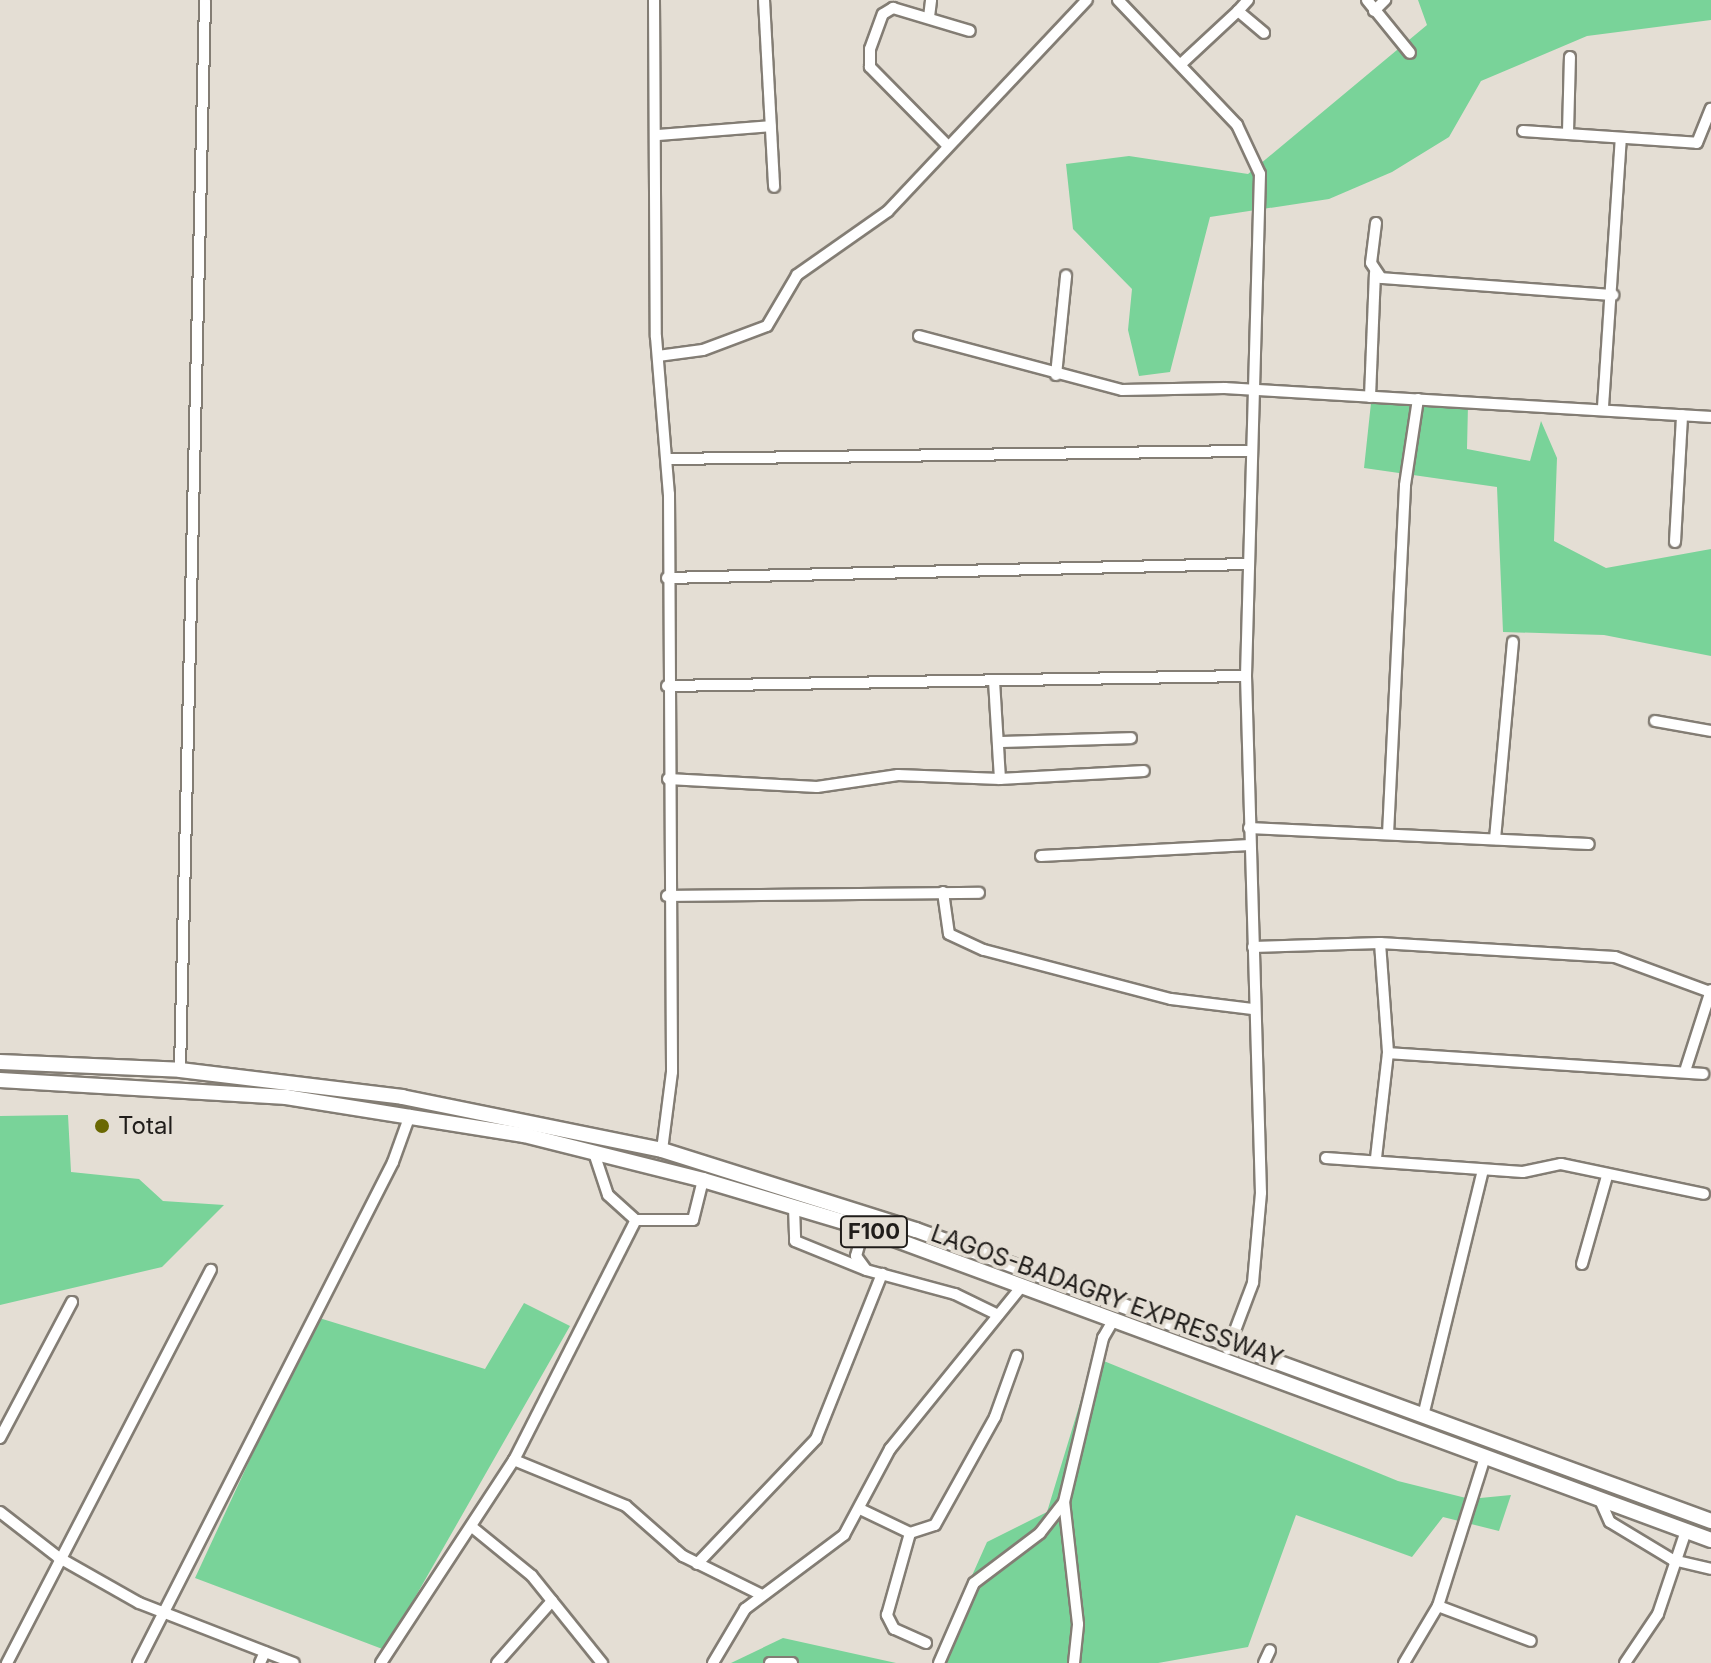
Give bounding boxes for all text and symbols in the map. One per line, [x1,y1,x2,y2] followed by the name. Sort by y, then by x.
[118,1112,173,1140] place label: Total
[93,1117,111,1135] marker: Total
[838,1214,910,1250] road number: F100
[927,1219,1287,1373] street label: LAGOS-BADAGRY EXPRESSWAY

